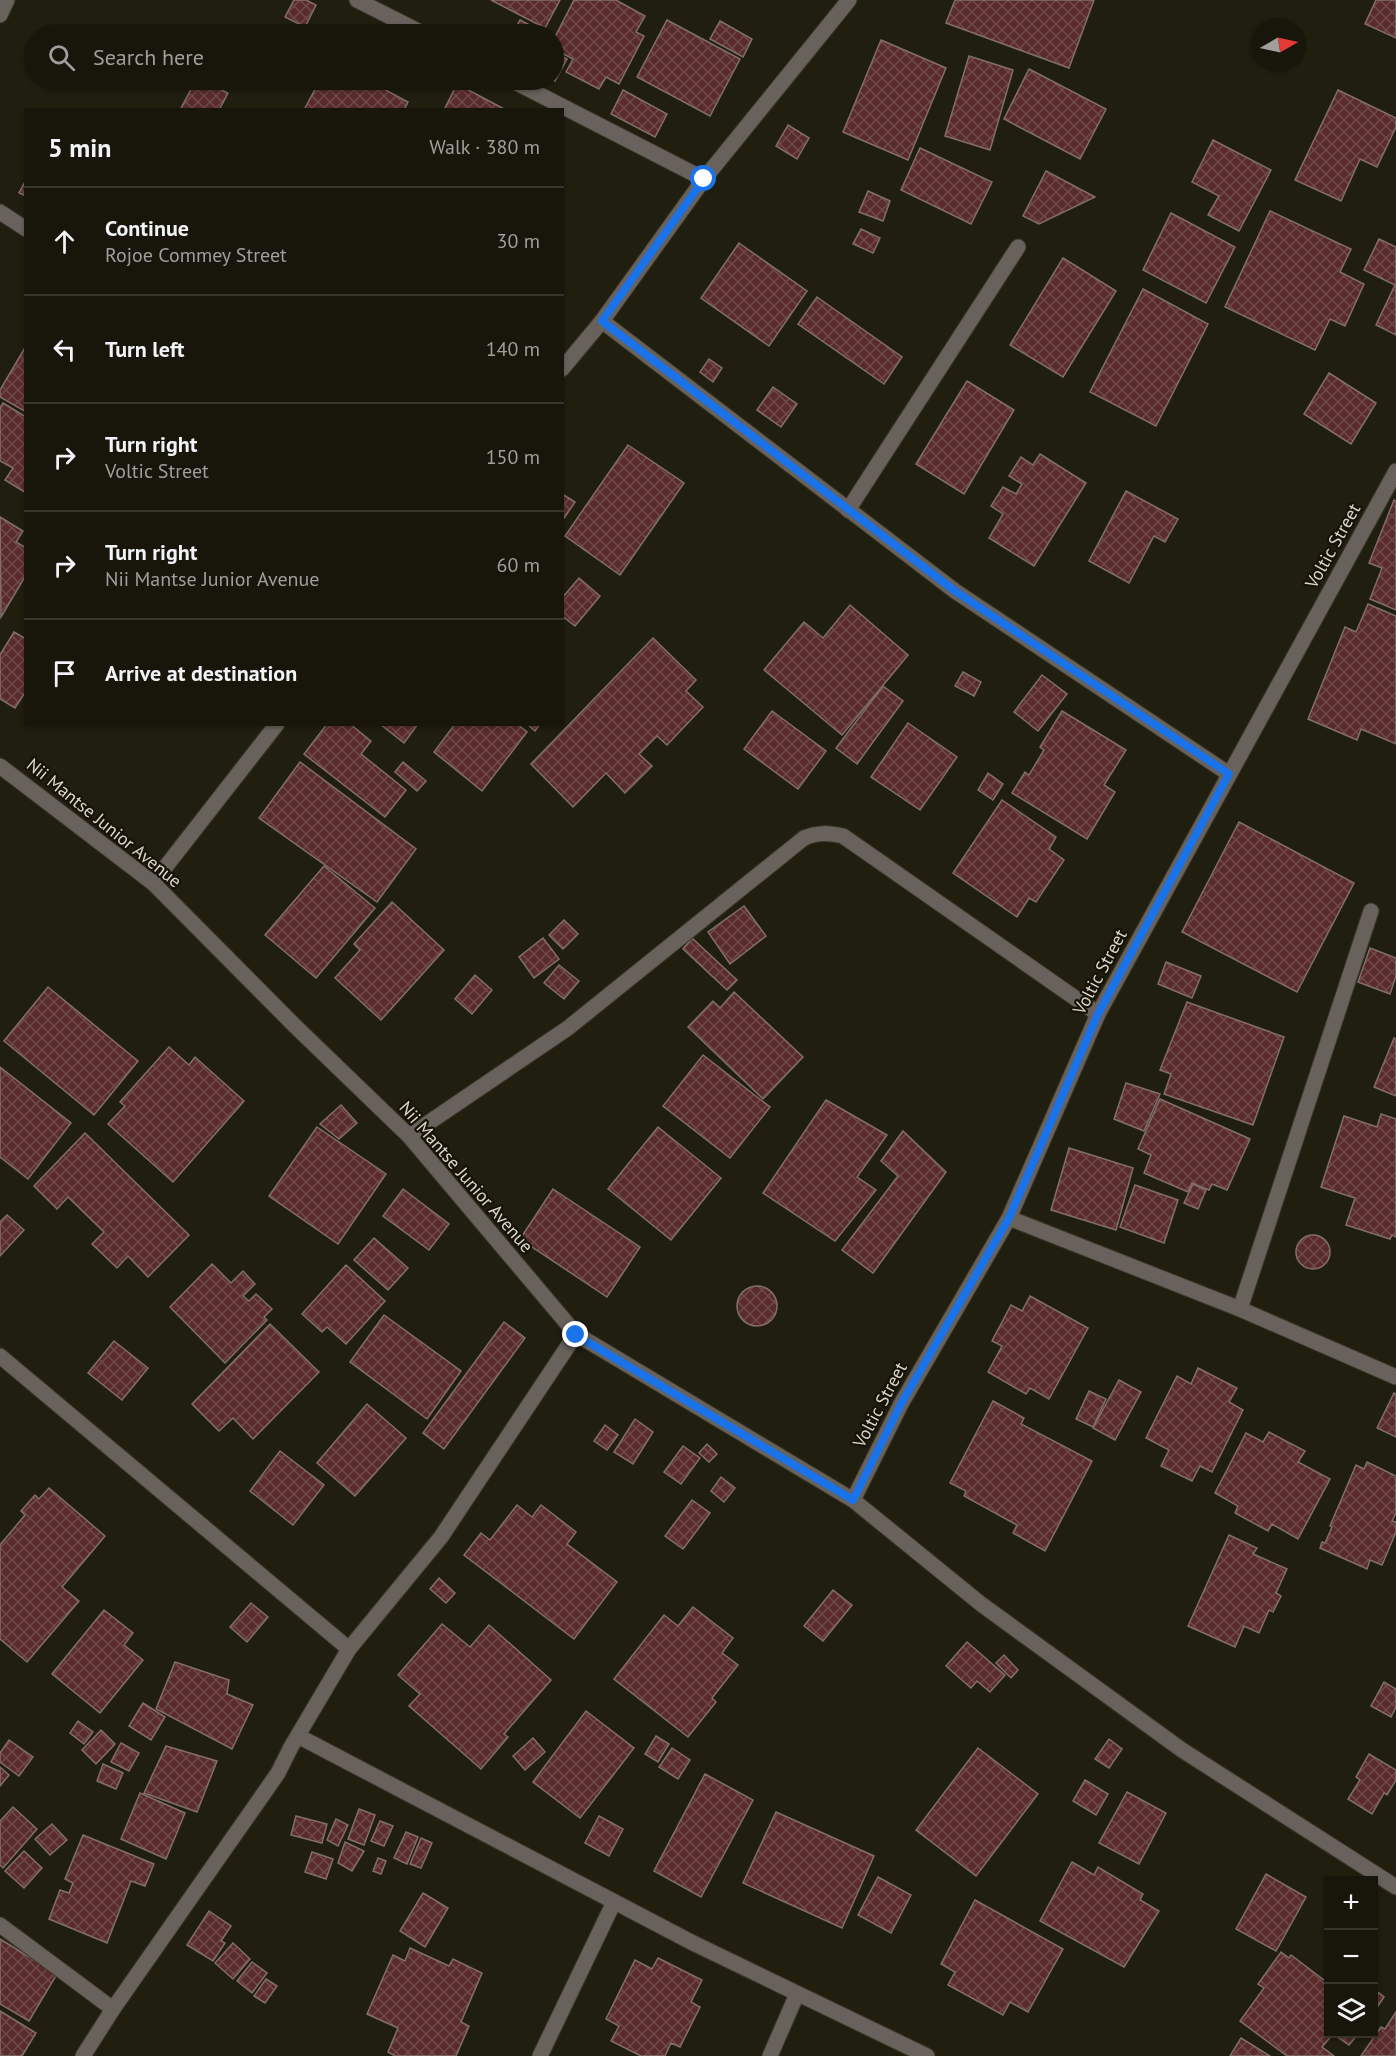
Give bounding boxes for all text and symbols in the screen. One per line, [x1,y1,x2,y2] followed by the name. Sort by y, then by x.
[1252,18,1306,72] north arrow
[24,24,564,90] search box
[45,41,78,74] icon: search
[93,43,204,71] text: Search here
[48,131,111,164] text: 5 min
[429,134,540,160] text: Walk · 380 m
[690,165,716,191] route start
[105,214,189,242] text: Continue
[48,225,81,258] icon: ahead
[497,228,540,254] text: 30 m
[105,242,287,268] text: Rojoe Commey Street
[48,333,81,366] icon: left
[105,335,185,363] text: Turn left
[486,336,540,362] text: 140 m
[105,430,197,458] text: Turn right
[48,441,81,474] icon: right
[486,444,540,470] text: 150 m
[105,458,209,484] text: Voltic Street
[1299,499,1365,593] street label: Voltic Street
[105,538,197,566] text: Turn right
[48,549,81,582] icon: right
[497,552,540,578] text: 60 m
[105,566,319,592] text: Nii Mantse Junior Avenue
[48,657,81,690] icon: arrive
[105,659,297,687] text: Arrive at destination
[22,753,187,892] street label: Nii Mantse Junior Avenue
[1067,925,1132,1019] street label: Voltic Street
[394,1096,538,1257] street label: Nii Mantse Junior Avenue
[562,1321,588,1347] route end
[847,1358,912,1452] street label: Voltic Street
[1324,1876,1378,2038] map controls
[1324,1876,1378,1930] button: +
[1324,1930,1378,1984] button: −
[1324,1984,1378,2038] button: layers

